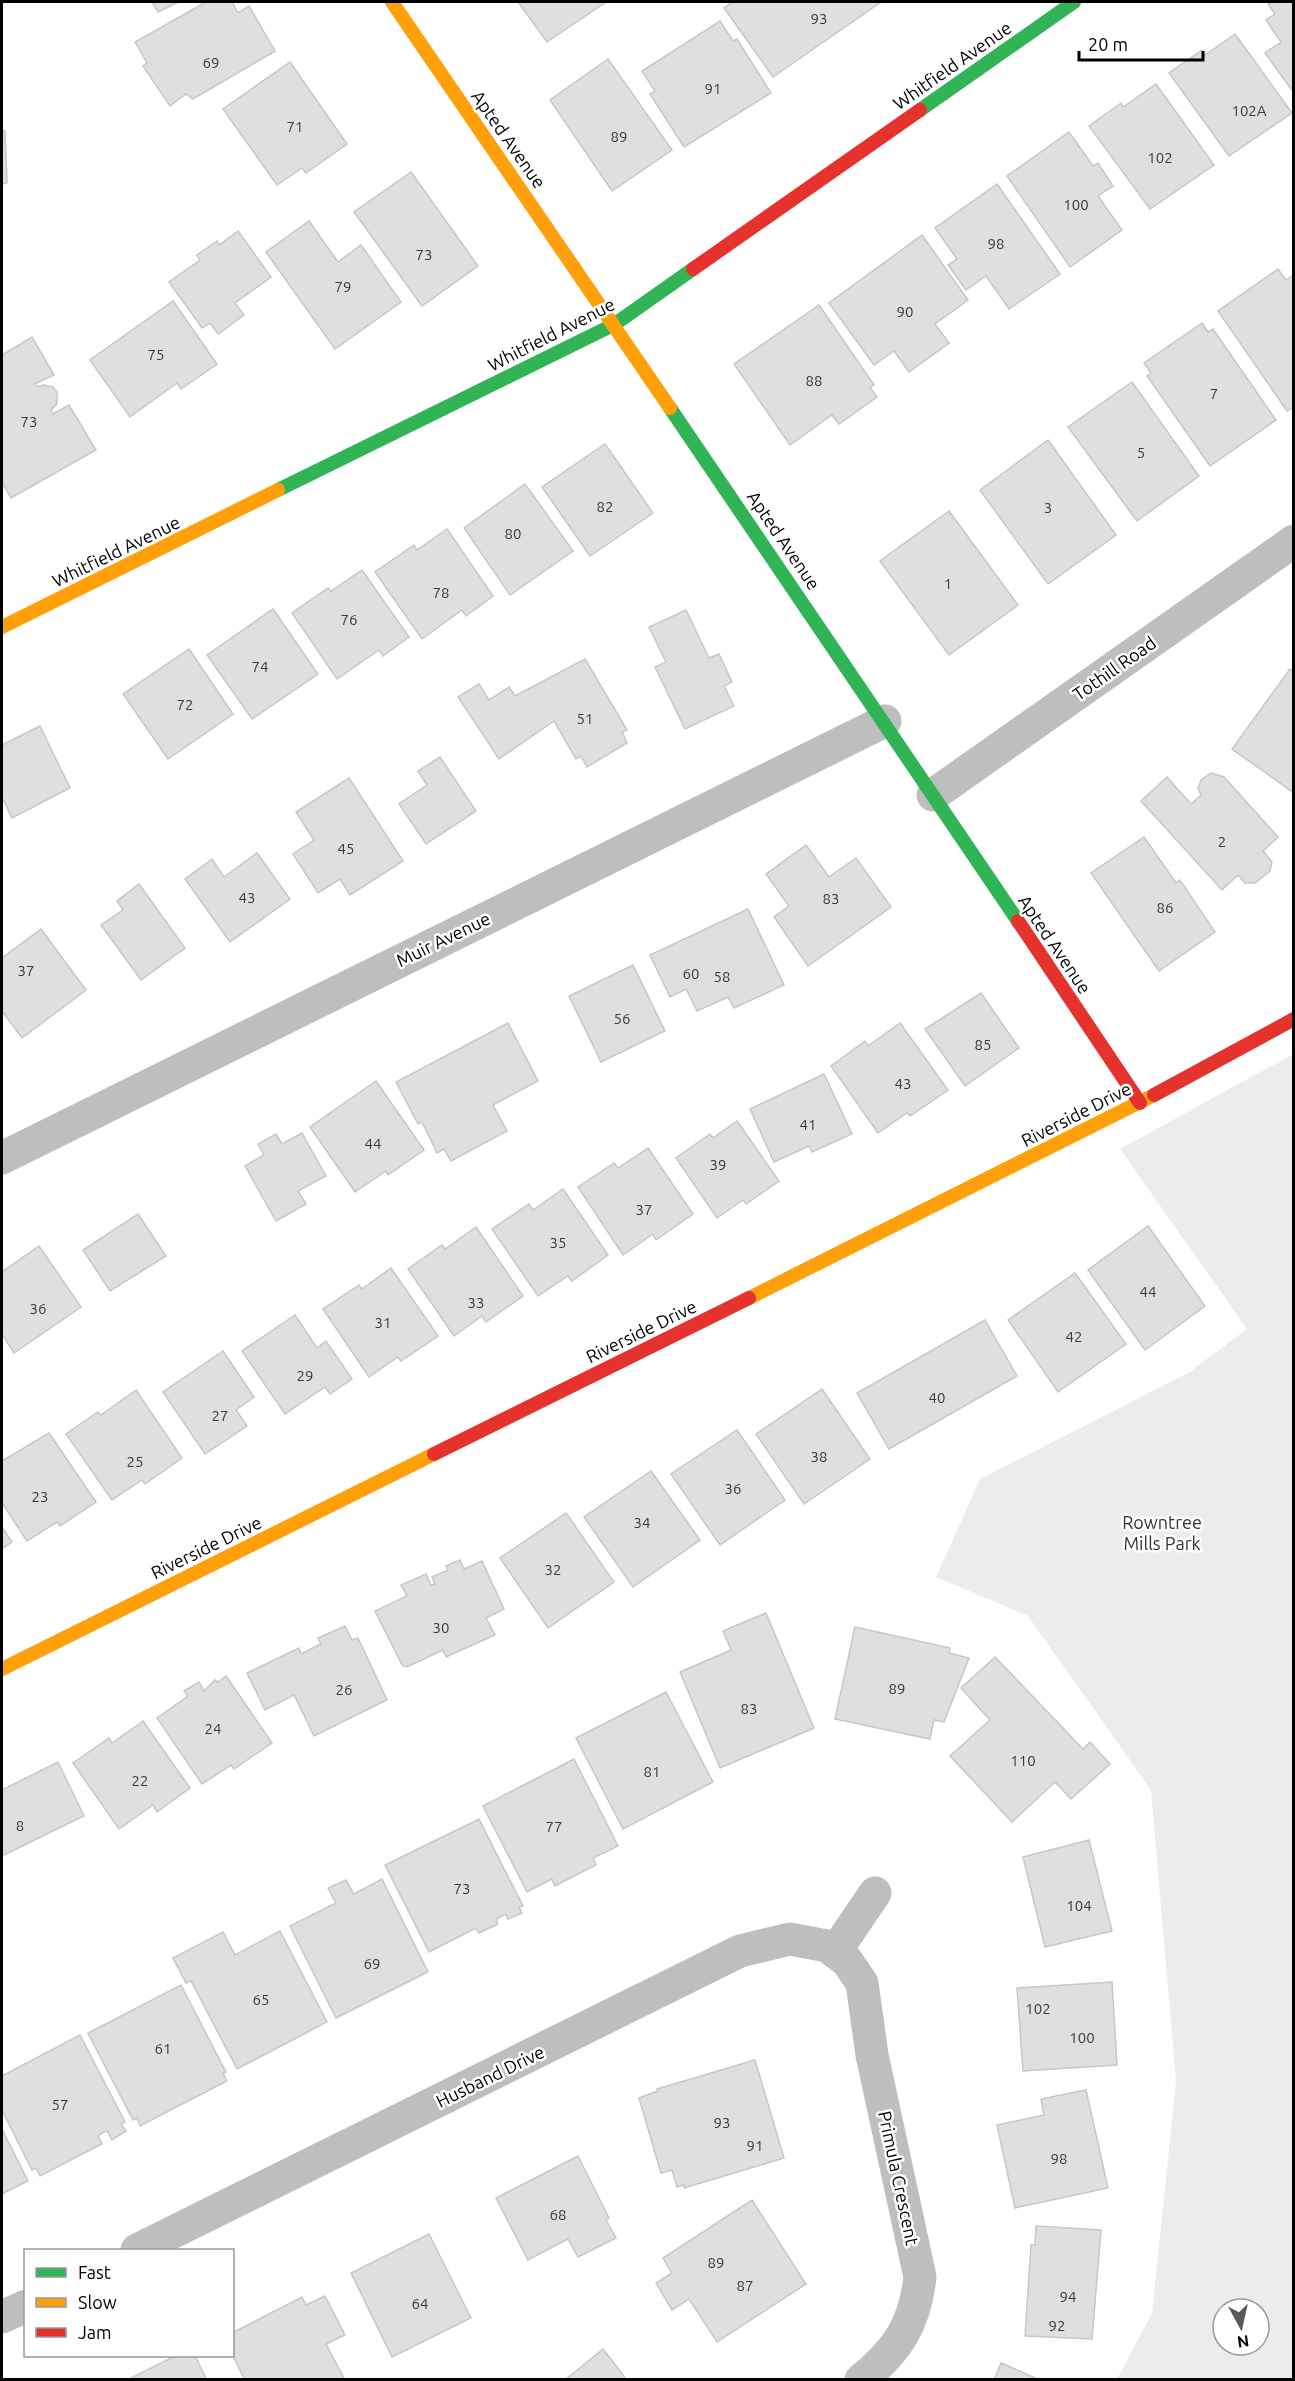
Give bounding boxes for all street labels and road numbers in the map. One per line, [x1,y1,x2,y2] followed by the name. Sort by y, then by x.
[889,17,1015,113] street label: Whitfield Avenue
[468,86,550,192] street label: Apted Avenue
[484,293,618,375] street label: Whitfield Avenue
[744,487,824,593] street label: Apted Avenue
[49,511,183,591] street label: Whitfield Avenue
[1069,632,1159,704] street label: Tothill Road
[1015,891,1095,997] street label: Apted Avenue
[393,908,493,970] street label: Muir Avenue
[1018,1078,1134,1150] street label: Riverside Drive
[583,1296,699,1366] street label: Riverside Drive
[148,1512,264,1582] street label: Riverside Drive
[433,2041,547,2111] street label: Husband Drive
[875,2109,923,2247] street label: Primula Crescent

